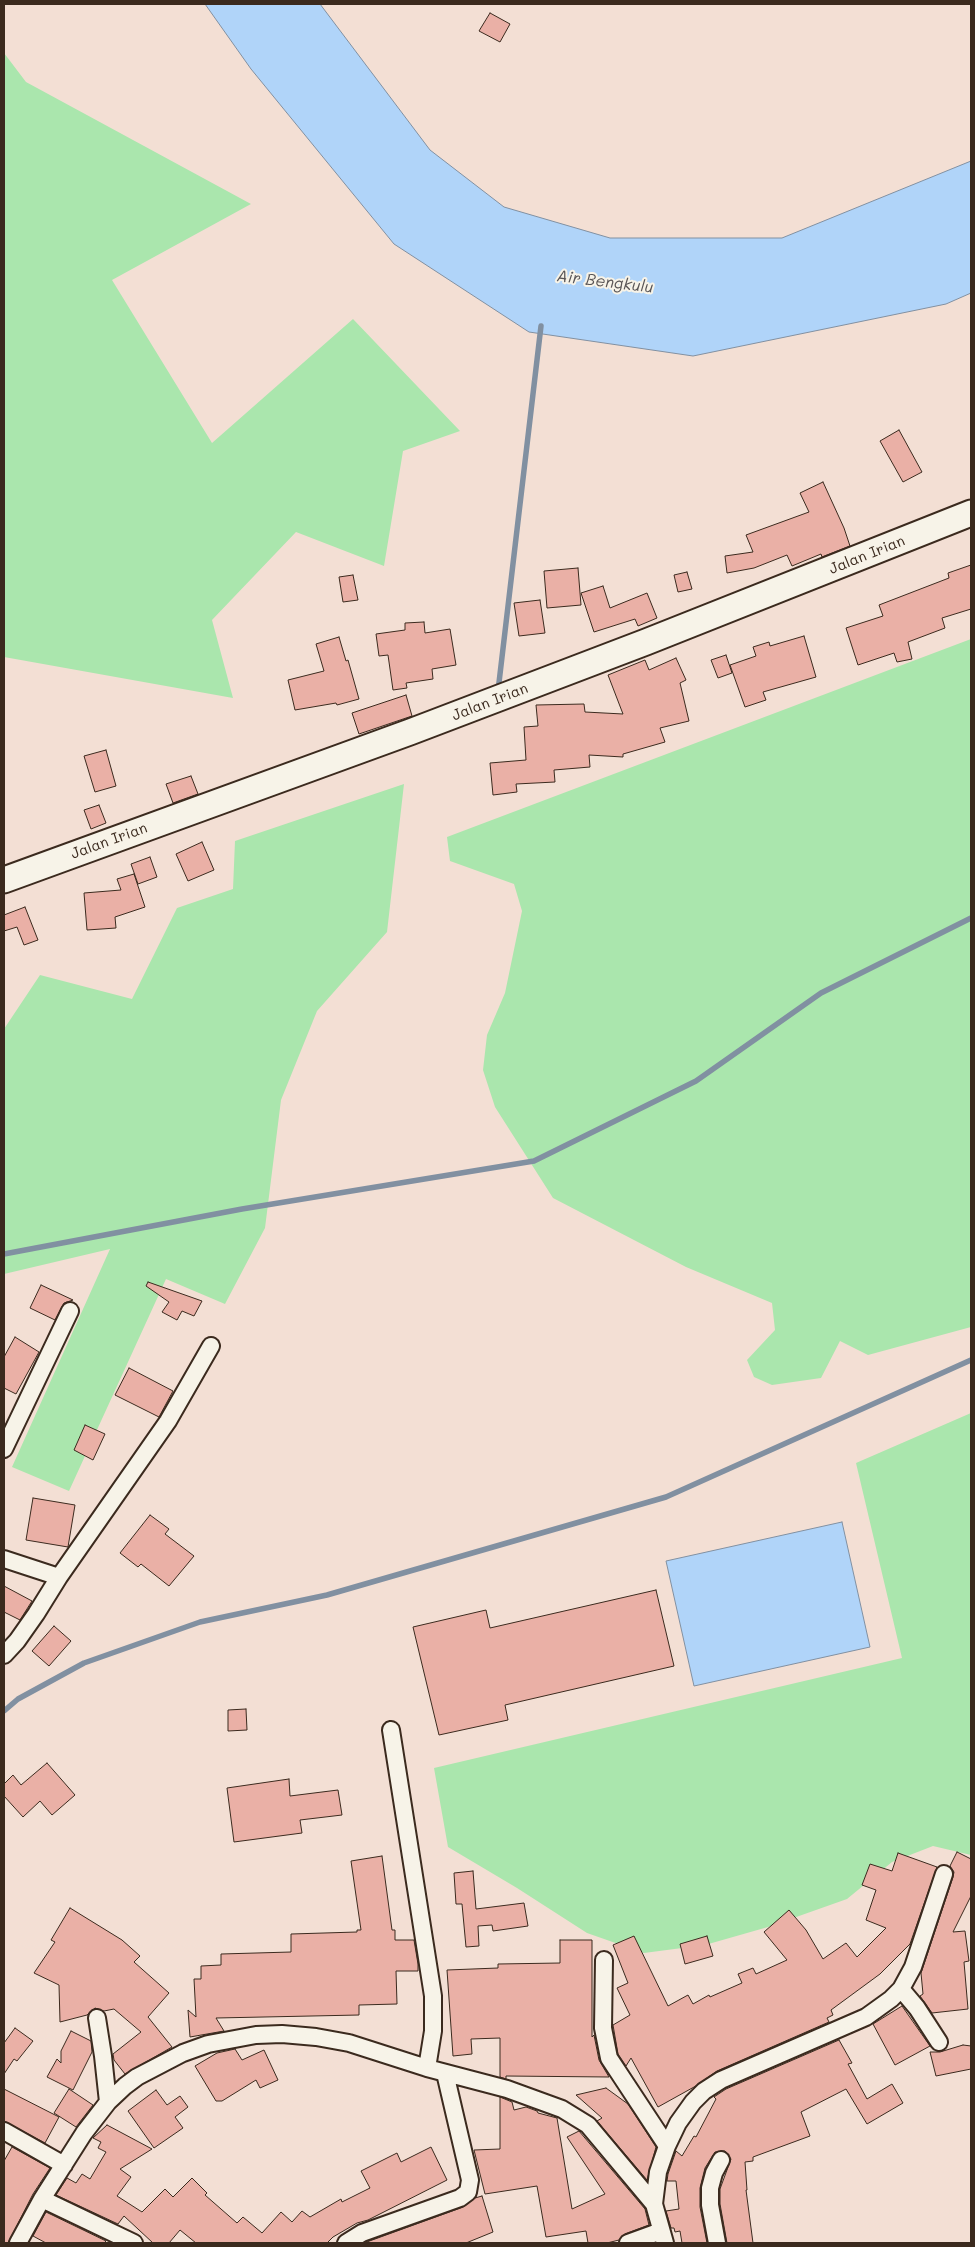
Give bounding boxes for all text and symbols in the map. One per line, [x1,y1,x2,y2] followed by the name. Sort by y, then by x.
[556,267,654,297] water label: Air Bengkulu
[826,532,908,578] street label: Jalan Irian
[449,679,531,725] street label: Jalan Irian
[68,819,150,863] street label: Jalan Irian

